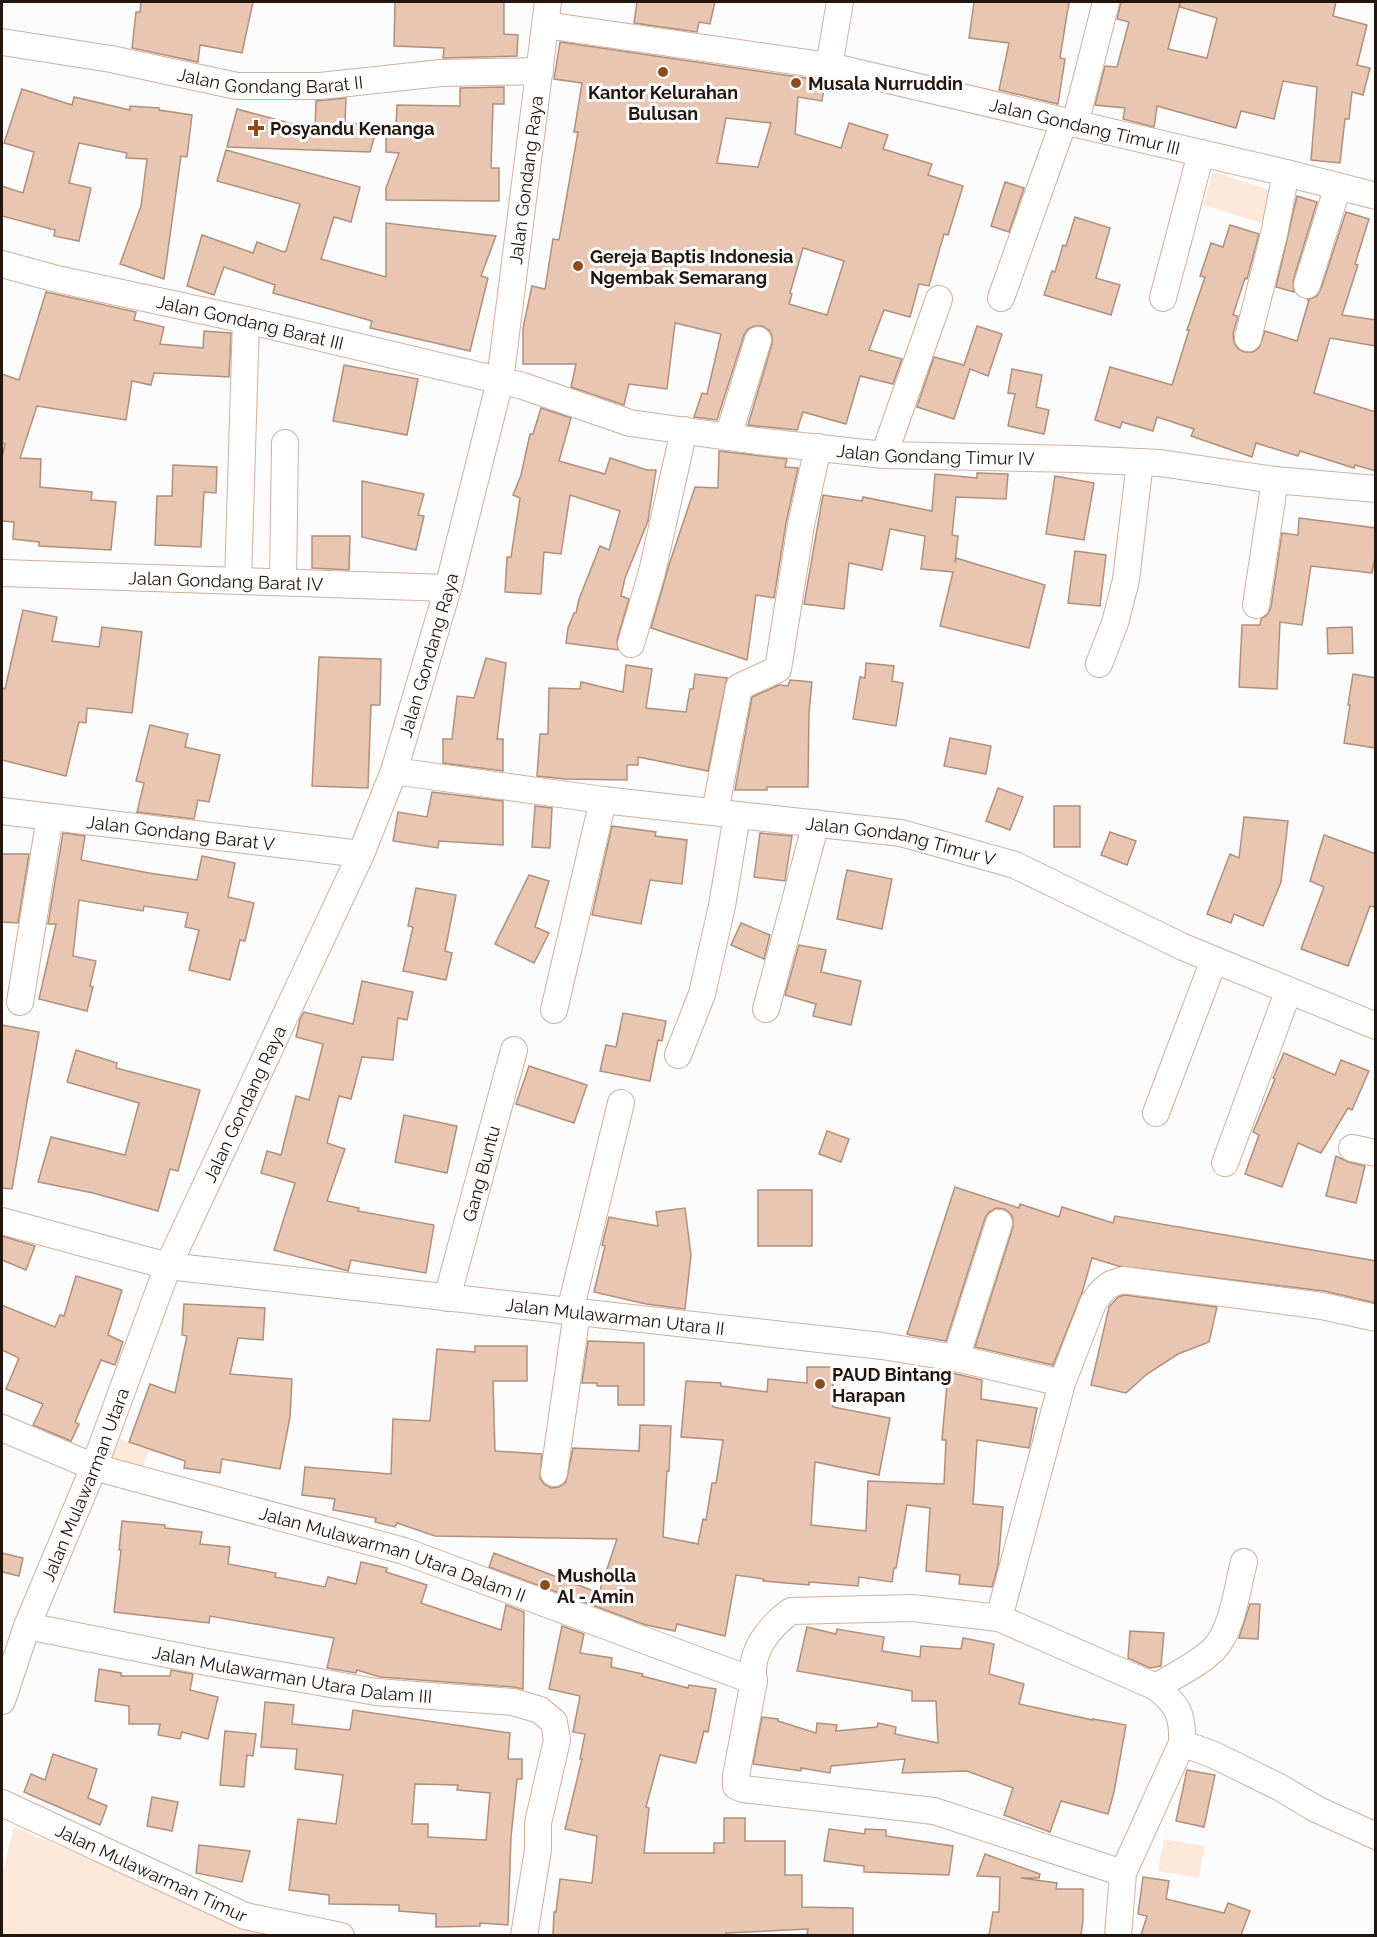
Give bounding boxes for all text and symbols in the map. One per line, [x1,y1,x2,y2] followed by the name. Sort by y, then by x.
[176,63,364,97] street label: Jalan Gondang Barat II
[656,65,670,79] marker: Kantor Kelurahan Bulusan
[808,73,963,94] place label: Musala Nurruddin
[789,76,803,90] marker: Musala Nurruddin
[588,82,738,124] place label: Kantor Kelurahan Bulusan
[504,94,547,266] street label: Jalan Gondang Raya
[988,94,1182,158] street label: Jalan Gondang Timur III
[270,118,435,139] place label: Posyandu Kenanga
[247,119,265,137] marker: Posyandu Kenanga
[590,246,793,288] place label: Gereja Baptis Indonesia Ngembak Semarang
[571,259,585,273] marker: Gereja Baptis Indonesia Ngembak Semarang
[155,290,346,353] street label: Jalan Gondang Barat III
[836,439,1035,469] street label: Jalan Gondang Timur IV
[128,567,323,594] street label: Jalan Gondang Barat IV
[394,571,462,739] street label: Jalan Gondang Raya
[85,811,276,854] street label: Jalan Gondang Barat V
[805,812,998,870] street label: Jalan Gondang Timur V
[198,1022,290,1185] street label: Jalan Gondang Raya
[458,1123,504,1224] street label: Gang Buntu
[505,1293,726,1339] street label: Jalan Mulawarman Utara II
[832,1364,952,1406] place label: PAUD Bintang Harapan
[813,1377,827,1391] marker: PAUD Bintang Harapan
[37,1385,133,1584] street label: Jalan Mulawarman Utara
[257,1502,529,1606] street label: Jalan Mulawarman Utara Dalam II
[557,1565,636,1607] place label: Musholla Al - Amin
[538,1578,552,1592] marker: Musholla Al - Amin
[151,1641,433,1707] street label: Jalan Mulawarman Utara Dalam III
[52,1819,251,1926] street label: Jalan Mulawarman Timur

